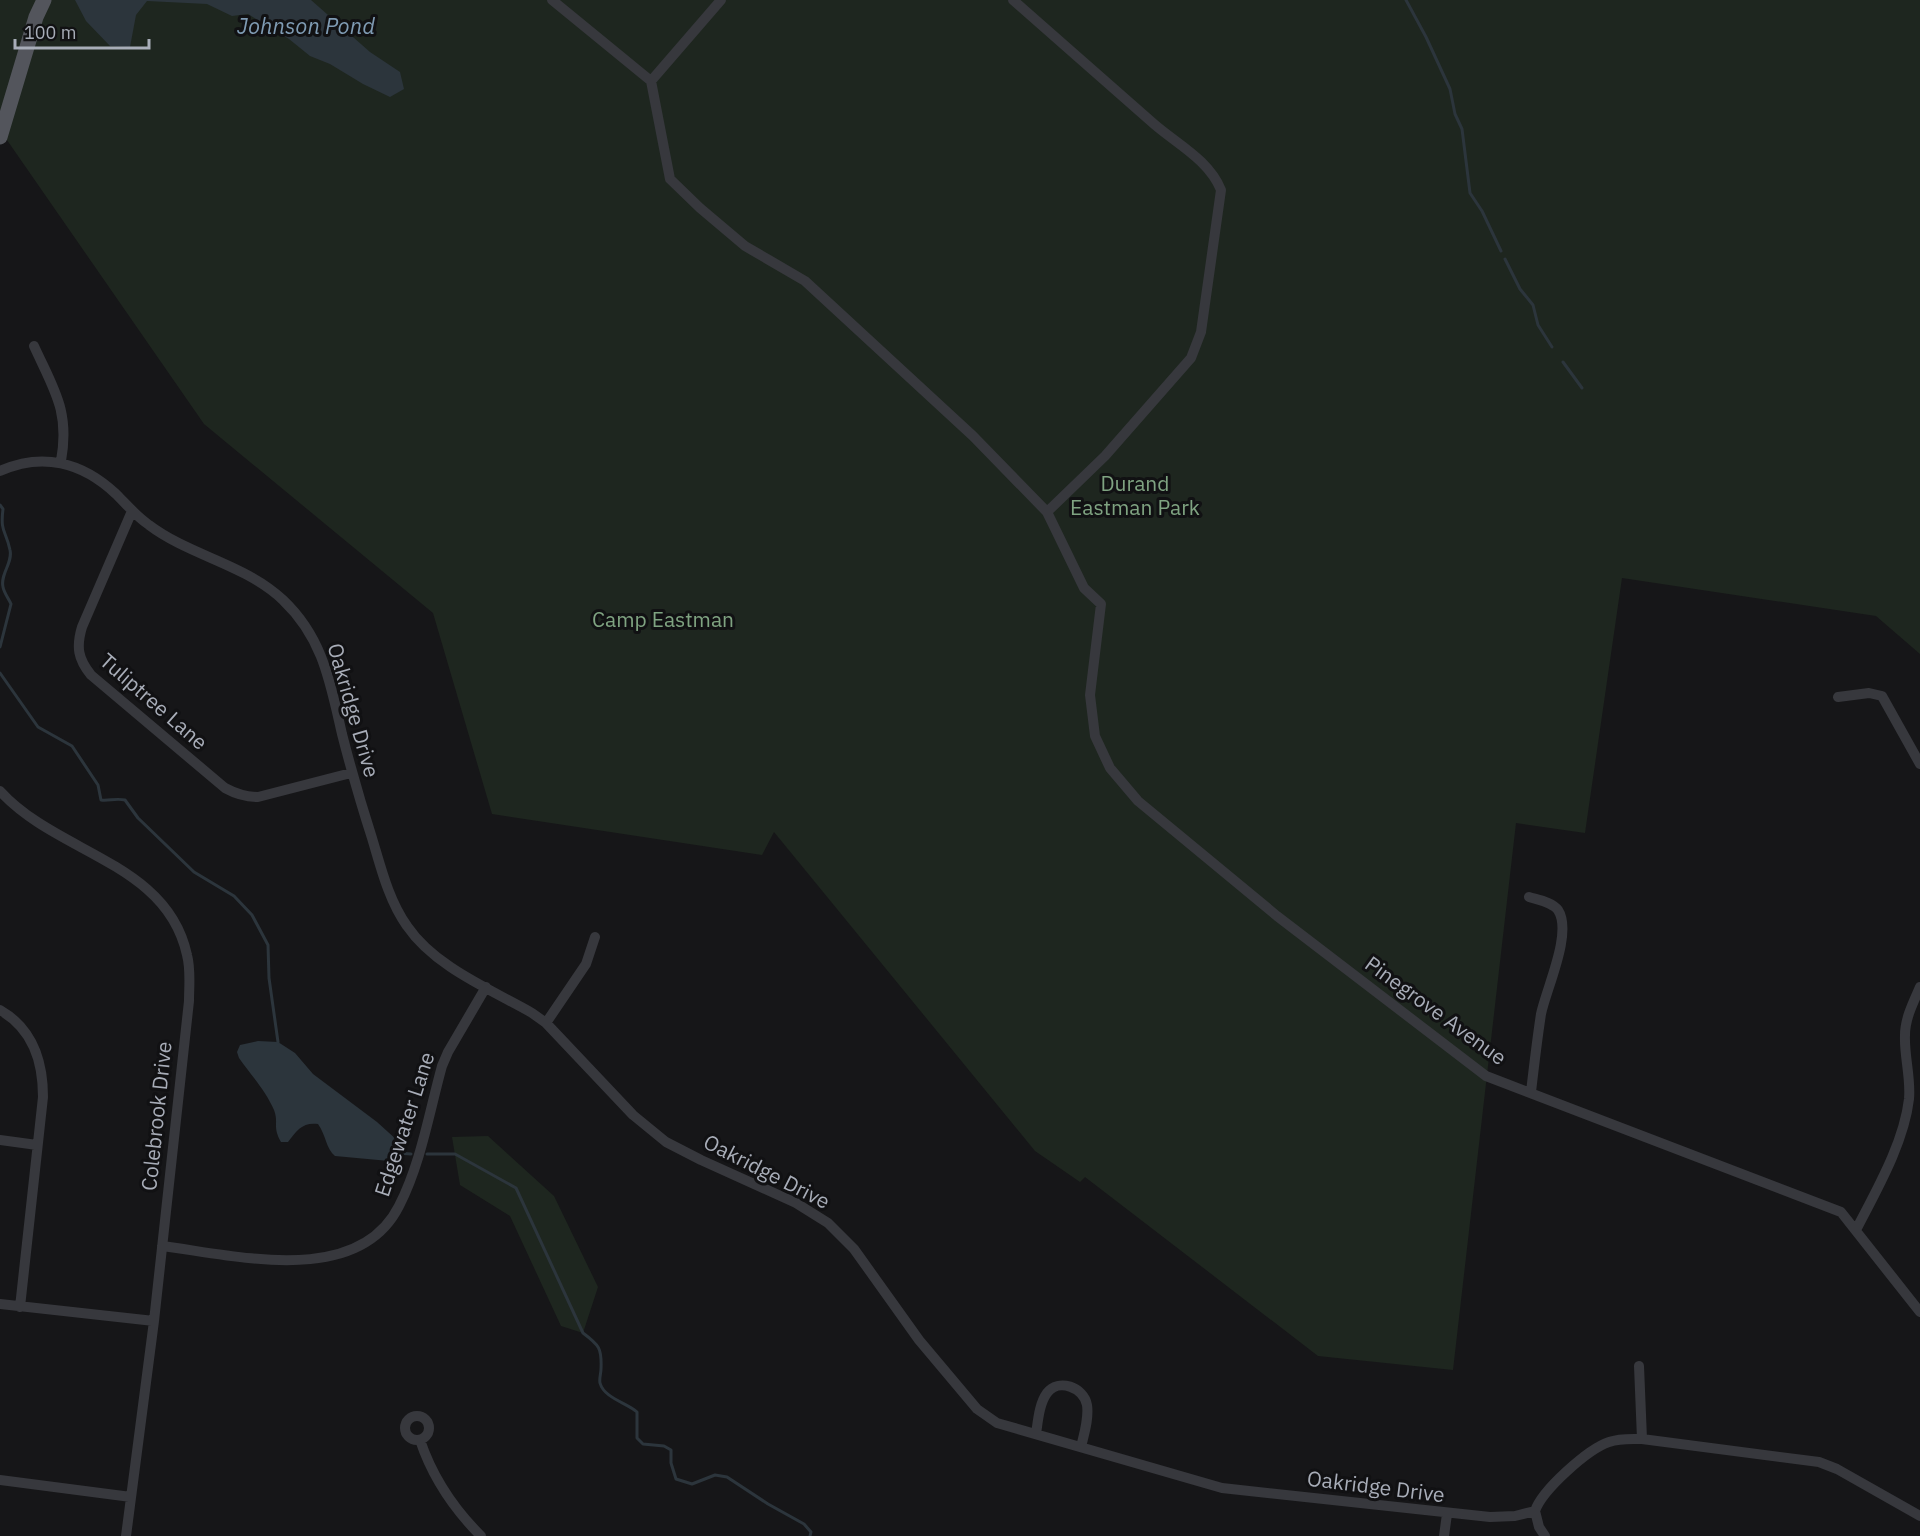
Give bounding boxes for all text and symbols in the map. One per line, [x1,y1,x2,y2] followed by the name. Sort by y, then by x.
[237,11,375,40] water label: Johnson Pond
[15,12,148,50] scale bar
[24,21,76,44] text: 100 m
[1070,469,1200,521] park label: Durand Eastman Park
[592,605,734,633] park label: Camp Eastman
[321,640,387,780] street label: Oakridge Drive
[94,646,214,756] street label: Tuliptree Lane
[1360,949,1512,1071] street label: Pinegrove Avenue
[134,1040,178,1192] street label: Colebrook Drive
[367,1048,441,1200] street label: Edgewater Lane
[699,1127,835,1215] street label: Oakridge Drive
[1306,1464,1446,1508] street label: Oakridge Drive

